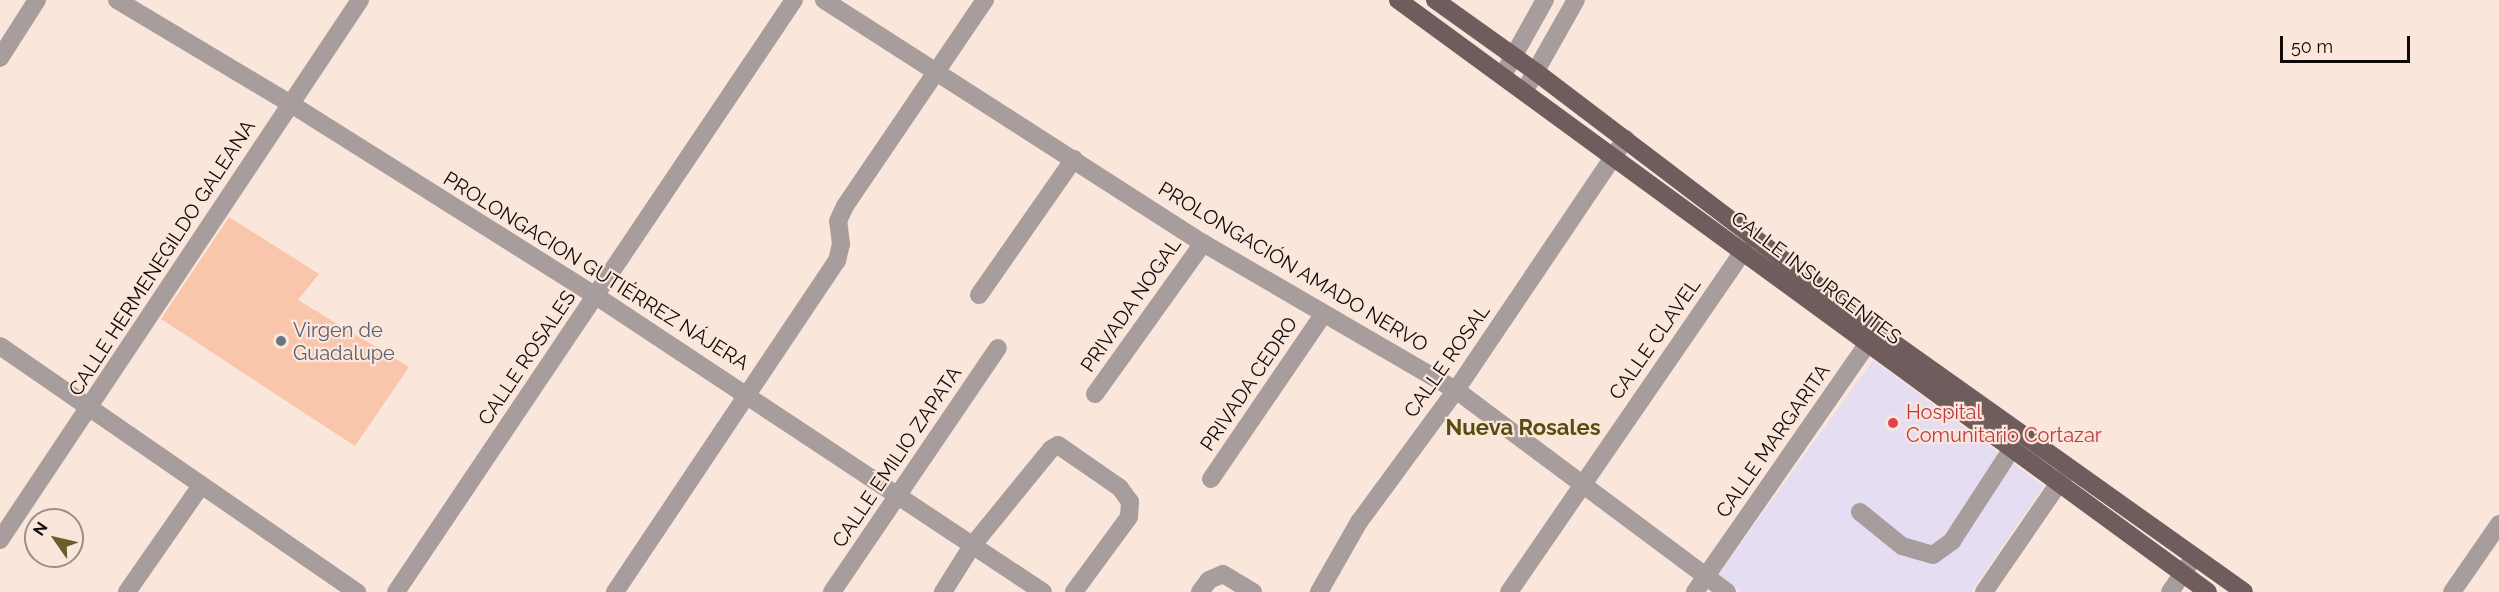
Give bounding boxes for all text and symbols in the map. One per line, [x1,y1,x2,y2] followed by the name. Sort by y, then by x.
[2283,24,2414,62] scale bar
[2291,36,2333,57] text: 50 m
[64,116,260,400] street label: CALLE HERMENEGILDO GALEANA
[439,167,753,375] street label: PROLONGACION GUTIÉRREZ NÁJERA
[1154,177,1432,357] street label: PROLONGACIÓN AMADO NERVO
[1726,206,1906,350] street label: CALLE INSURGENTES
[1076,233,1186,377] street label: PRIVADA NOGAL
[1604,274,1706,404] street label: CALLE CLAVEL
[473,286,581,430] street label: CALLE ROSALES
[1399,300,1495,422] street label: CALLE ROSAL
[1195,312,1303,456] street label: PRIVADA CEDRO
[293,318,395,365] place label: Virgen de Guadalupe
[274,334,288,348] marker: Virgen de Guadalupe
[1711,360,1835,522] street label: CALLE MARGARITA
[827,362,967,552] street label: CALLE EMILIO ZAPATA
[1906,400,2102,447] place label: Hospital Comunitario Cortazar
[1884,414,1902,432] marker: Hospital Comunitario Cortazar
[1445,415,1601,441] district label: Nueva Rosales
[24,508,84,568] north arrow
[29,518,52,539] text: N

